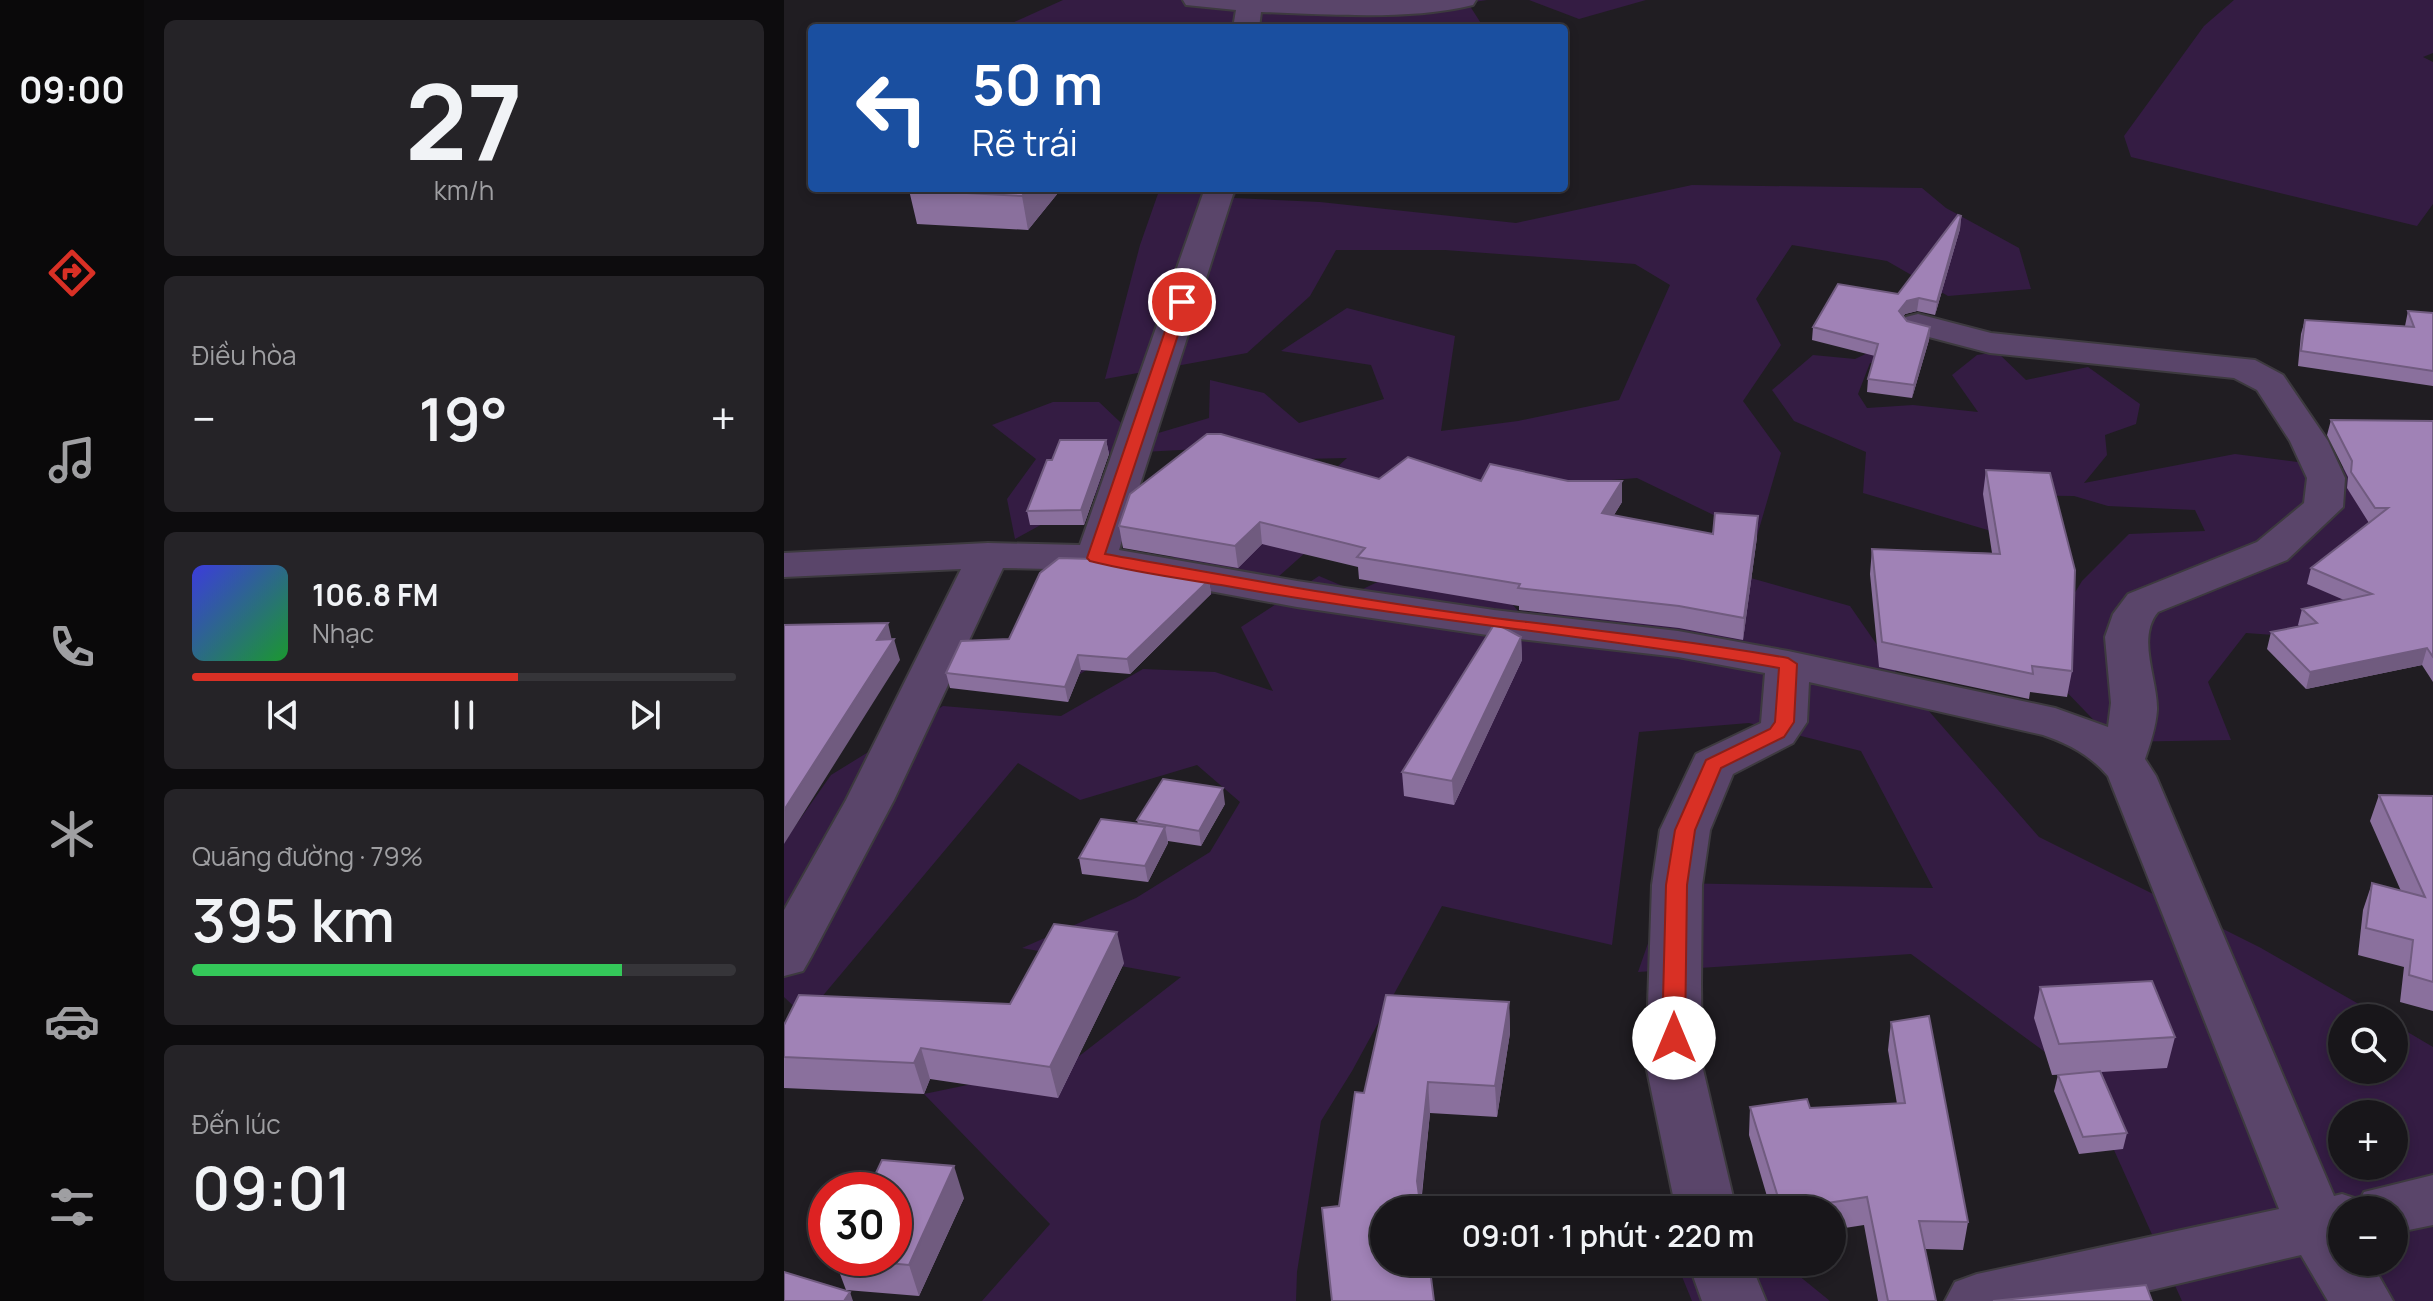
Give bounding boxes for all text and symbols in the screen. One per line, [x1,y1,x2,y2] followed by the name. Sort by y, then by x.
[972,45,1103,122] text: 50 m
[405,49,523,191] text: 27
[840,56,944,160] icon: left
[19,65,125,114] text: 09:00
[972,118,1078,167] text: Rẽ trái
[434,172,494,208] text: km/h
[44,245,100,301] icon: directions
[1148,268,1216,336] pin
[1160,280,1204,324] icon: arrive
[192,337,296,373] text: Điều hòa
[418,377,508,459] text: 19°
[192,388,216,448] text: −
[711,388,736,448] text: +
[44,432,100,488] icon: music
[312,574,438,615] text: 106.8 FM
[312,615,374,651] text: Nhạc
[44,619,100,675] icon: phone
[261,693,305,737] icon: previous
[442,693,486,737] icon: pause
[623,693,667,737] icon: next
[44,806,100,862] icon: climate
[192,838,423,874] text: Quãng đường · 79%
[192,878,395,960] text: 395 km
[44,993,100,1049] icon: car
[1632,996,1716,1080] position arrow
[2328,1004,2408,1276] map controls
[2328,1004,2408,1084] button: search
[2328,1100,2408,1180] button: +
[192,1106,281,1142] text: Đến lúc
[192,1146,351,1228] text: 09:01
[808,1172,912,1276] speed limit sign: 30
[44,1179,100,1235] icon: filters
[2328,1196,2408,1276] button: −
[1462,1215,1754,1256] text: 09:01 · 1 phút · 220 m

